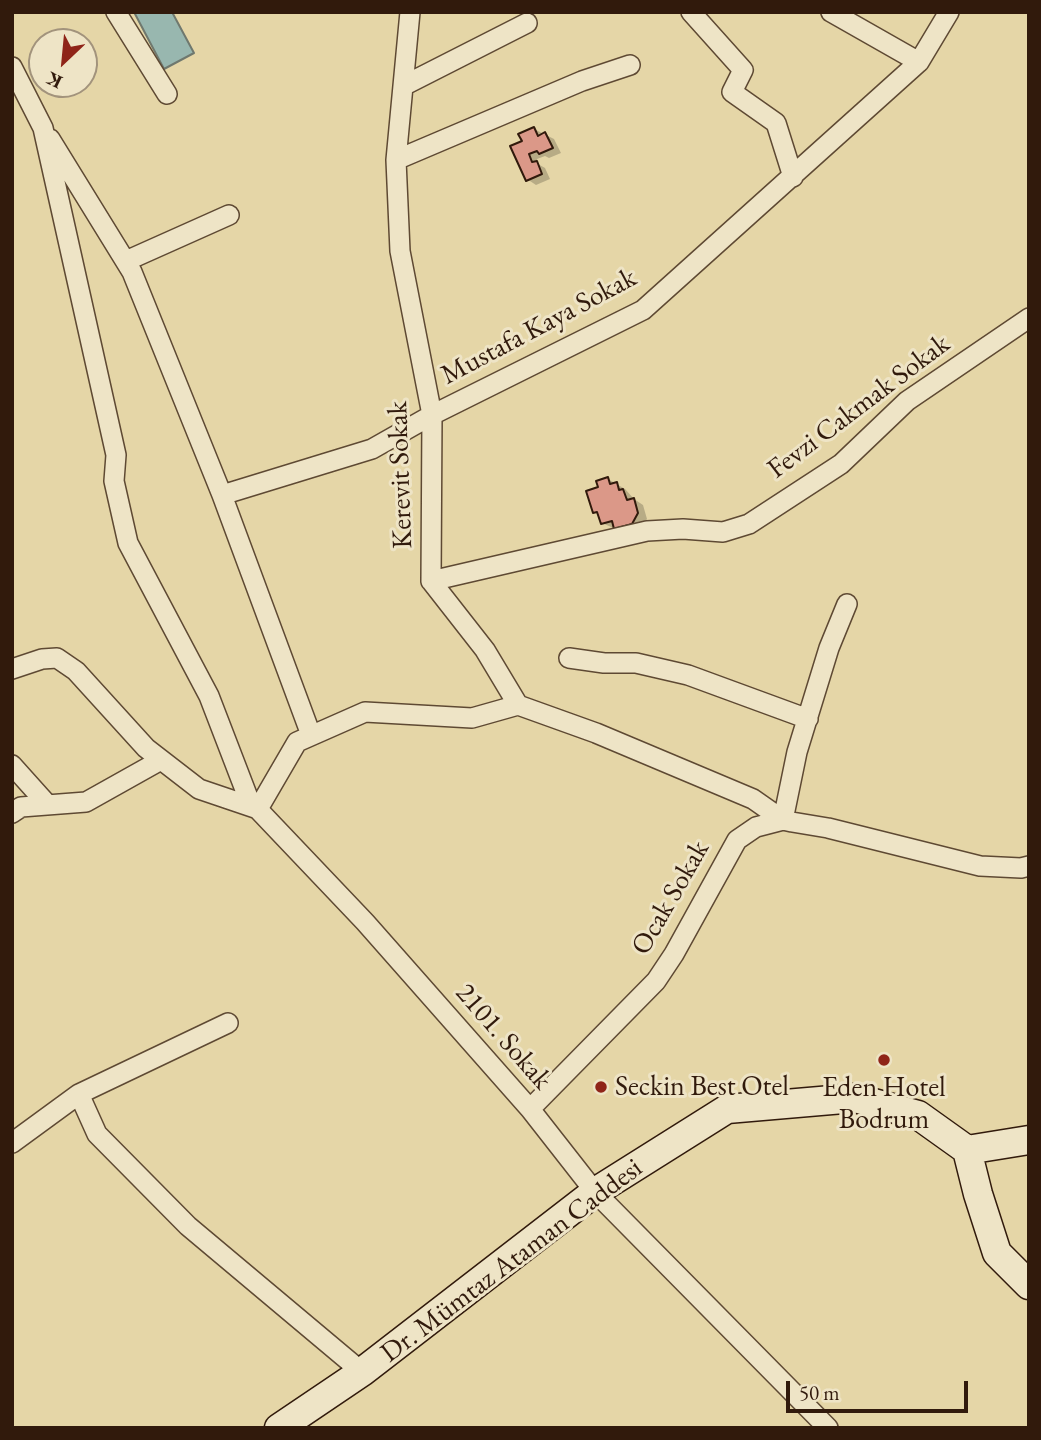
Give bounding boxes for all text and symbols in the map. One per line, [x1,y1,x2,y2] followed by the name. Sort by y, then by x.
[28,28,98,98] north arrow
[42,66,66,95] text: K
[436,261,642,393] street label: Mustafa Kaya Sokak
[761,328,957,486] street label: Fevzi Cakmak Sokak
[382,401,420,549] street label: Kerevit Sokak
[625,835,717,961] street label: Ocak Sokak
[448,977,558,1097] street label: 2101. Sokak
[876,1052,892,1068] marker: Eden Hotel Bodrum
[615,1070,789,1104] place label: Seckin Best Otel
[822,1071,946,1137] place label: Eden Hotel Bodrum
[593,1079,609,1095] marker: Seckin Best Otel
[375,1152,649,1370] street label: Dr. Mümtaz Ataman Caddesi
[789,1366,971,1410] scale bar
[799,1379,840,1406] text: 50 m

